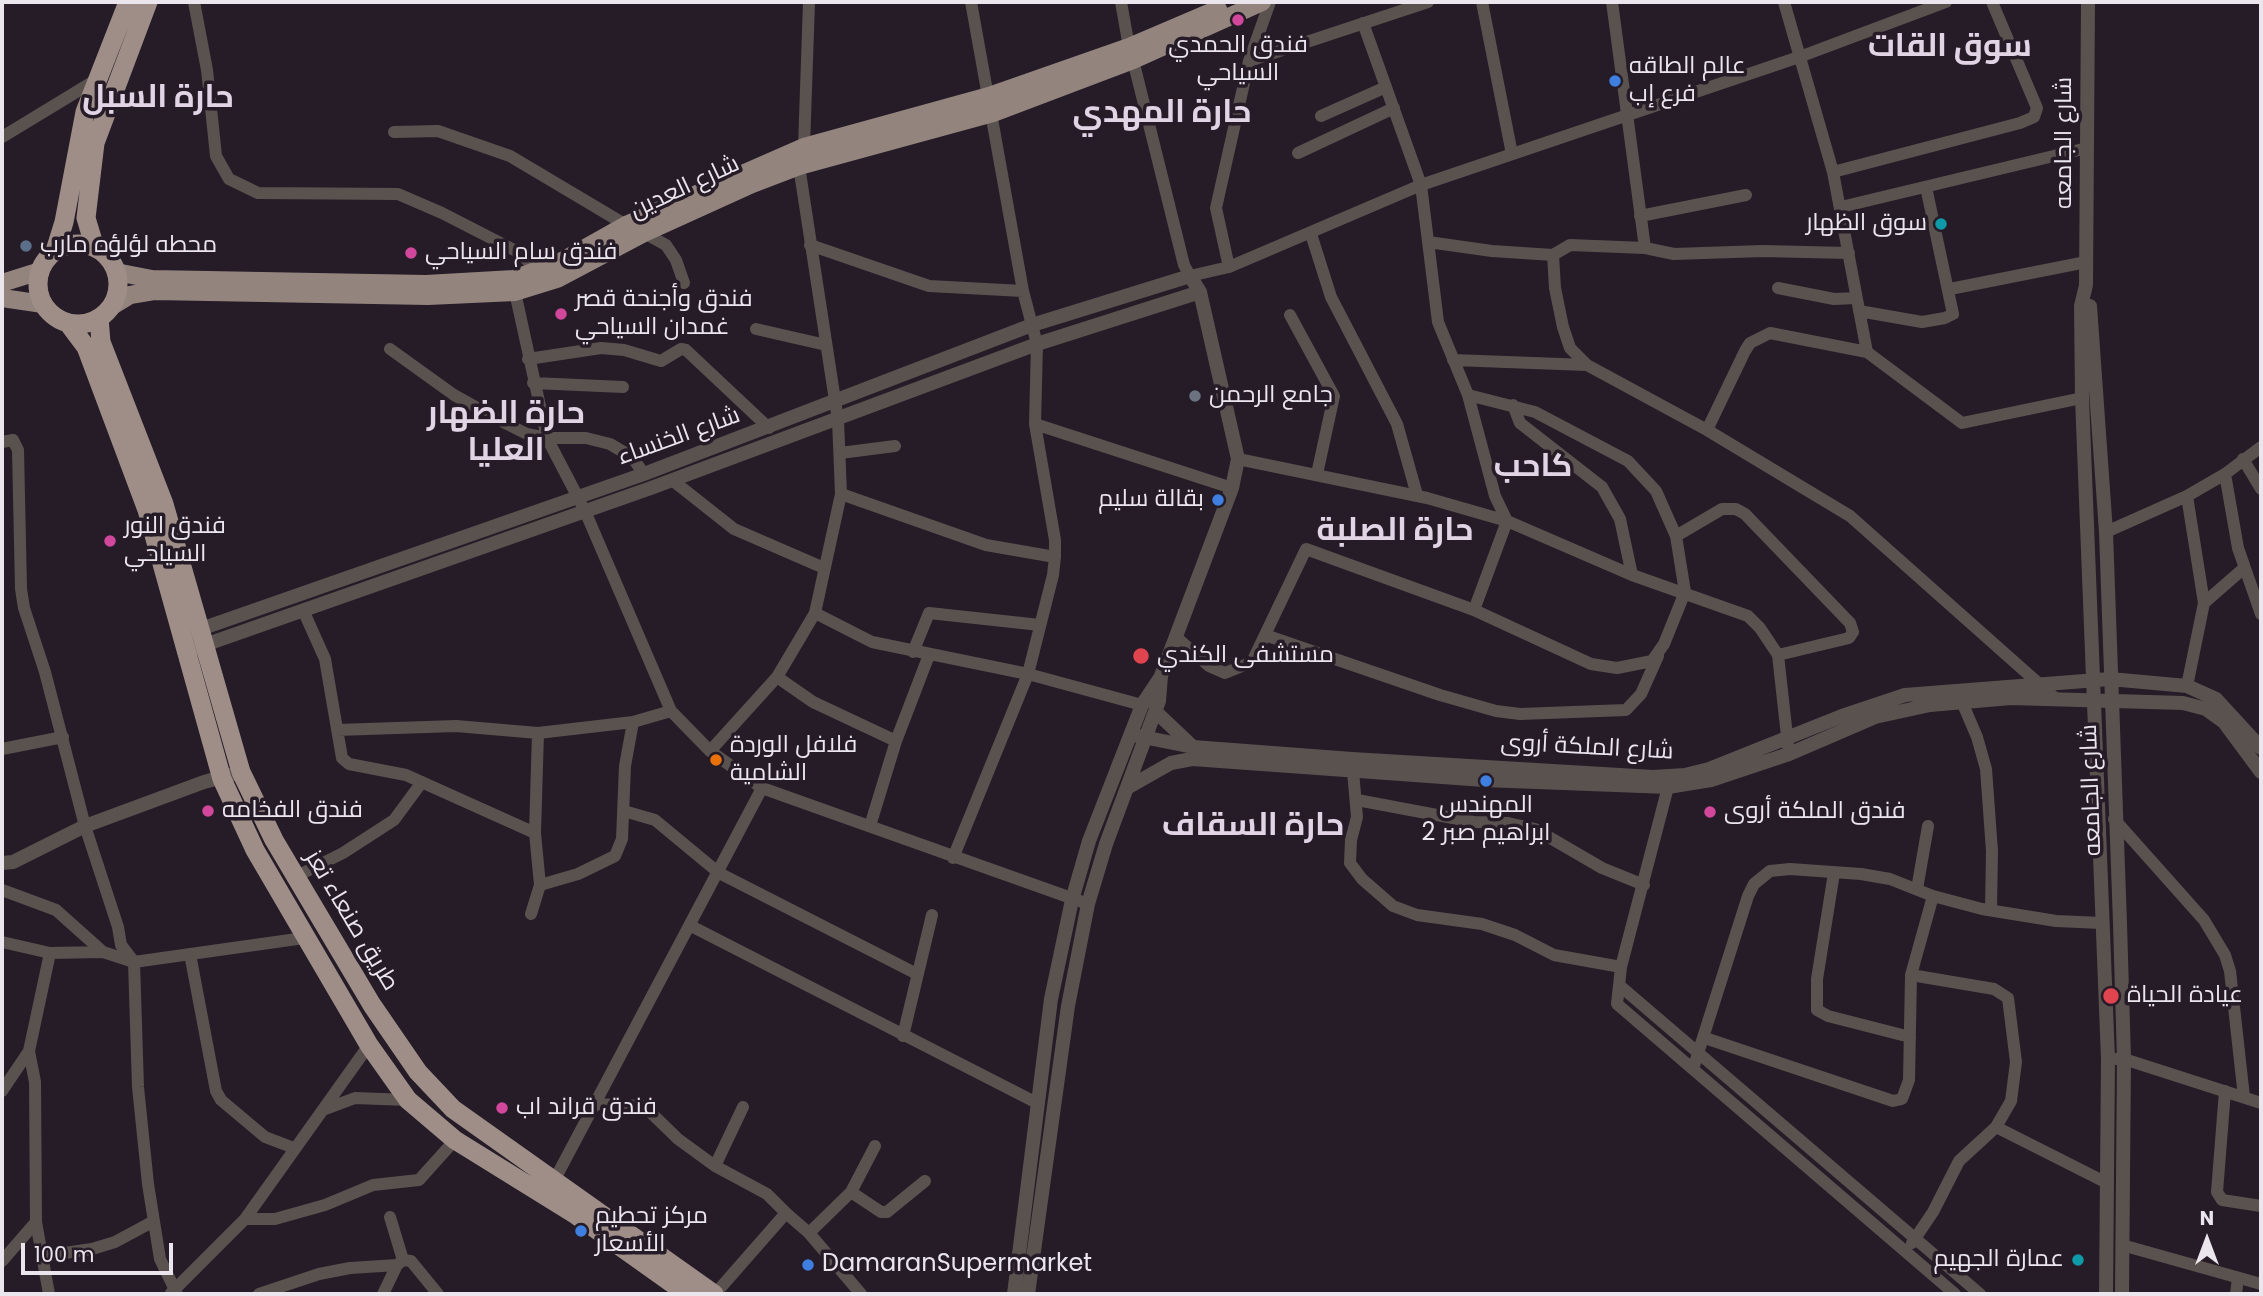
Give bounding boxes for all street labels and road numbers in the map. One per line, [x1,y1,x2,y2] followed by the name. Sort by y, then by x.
[2051,77,2079,209] street label: شارع الجامعه
[626,150,744,226] street label: شارع العدين
[614,402,744,472] street label: شارع الخنساء
[2075,724,2109,856] street label: شارع الجامعه
[1500,729,1674,767] street label: شارع الملكة أروى
[298,846,404,996] street label: طريق صنعاء تعز

